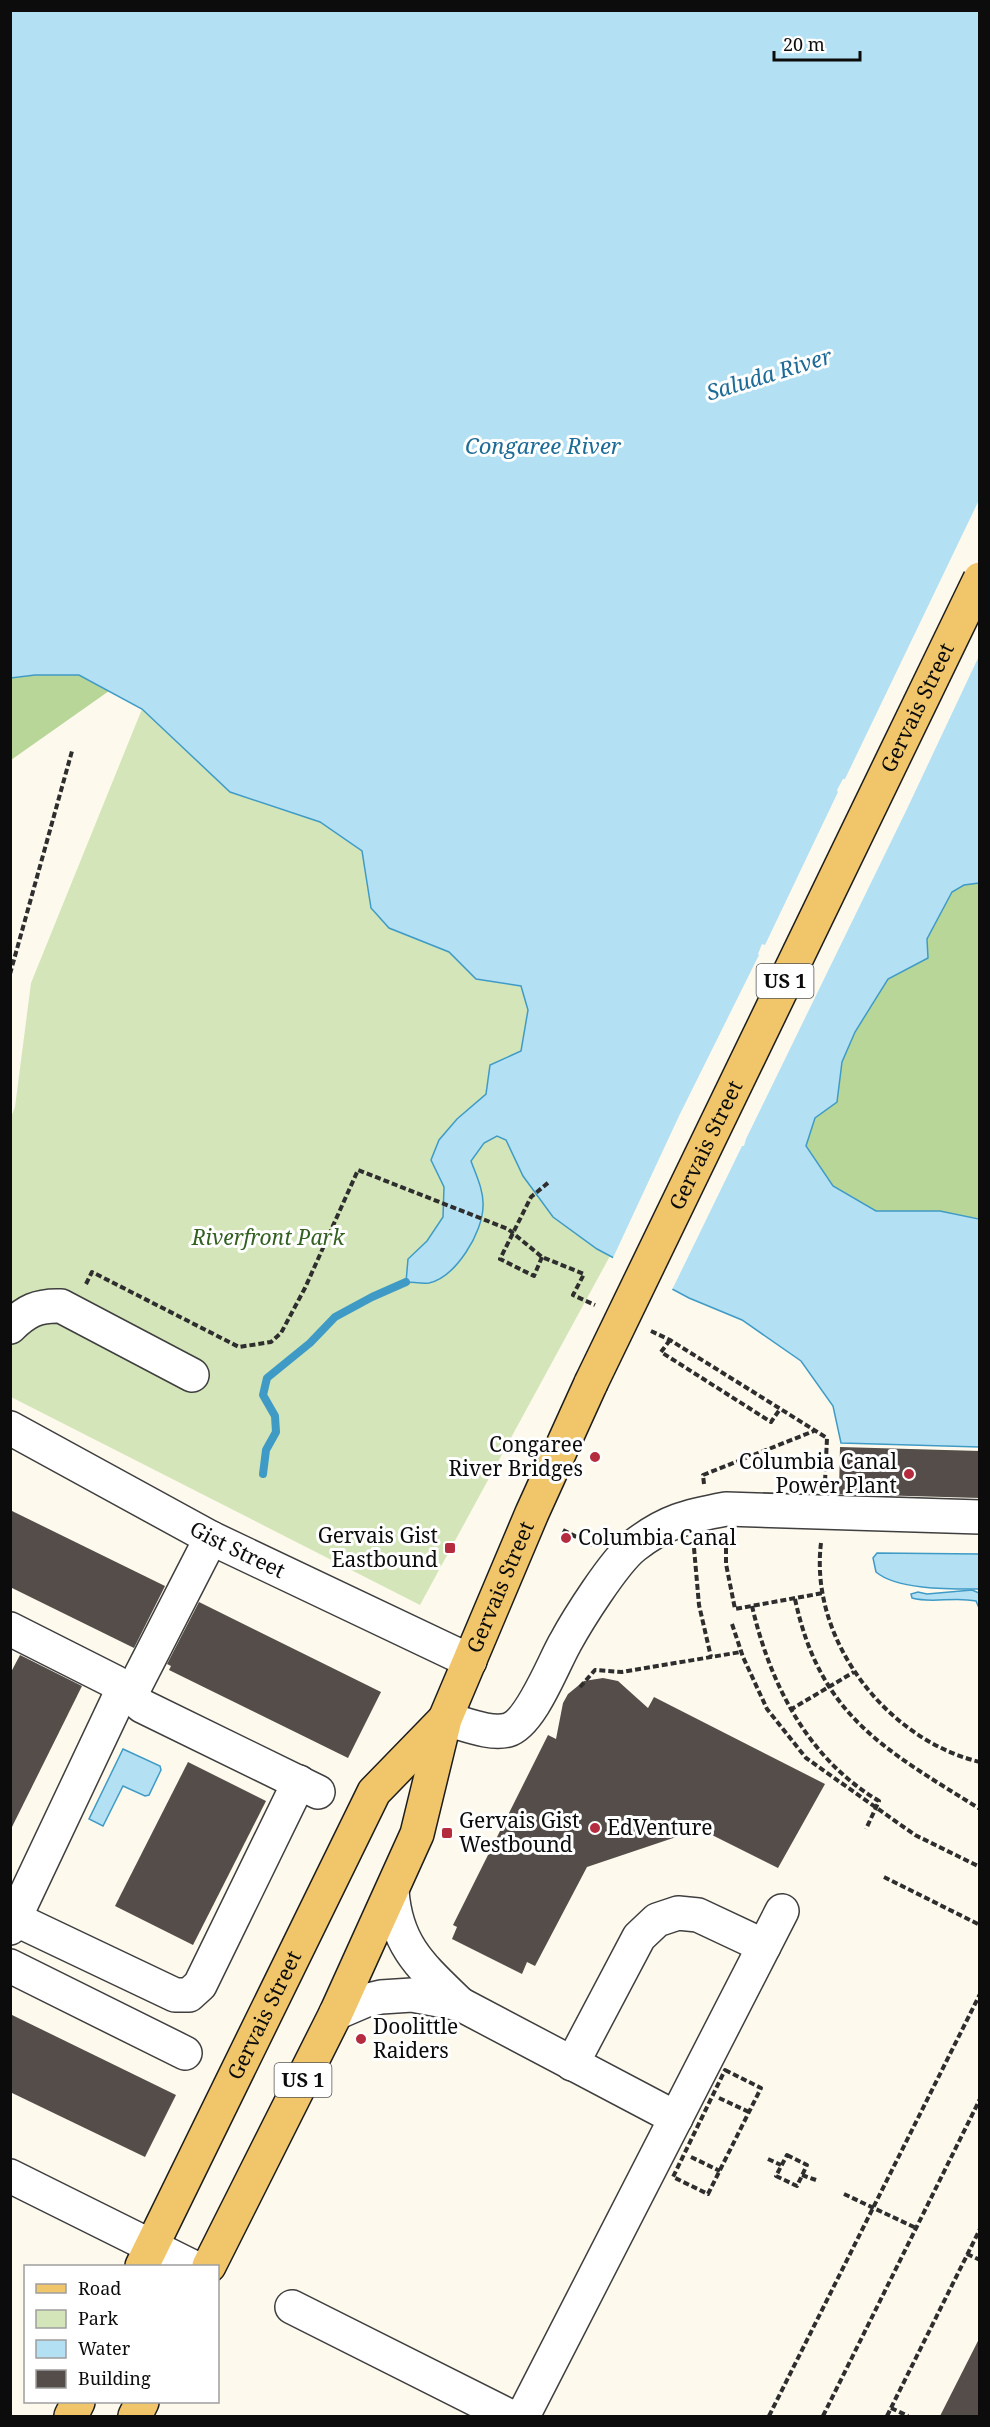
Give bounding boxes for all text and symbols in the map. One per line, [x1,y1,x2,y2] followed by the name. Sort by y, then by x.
[774,24,860,62] scale bar
[783,32,825,56] text: 20 m
[702,339,836,406] water label: Saluda River
[465,430,622,460] water label: Congaree River
[874,638,960,777] street label: Gervais Street
[756,964,814,998] road number: US 1
[662,1076,748,1214] street label: Gervais Street
[191,1223,345,1251] park label: Riverfront Park
[449,1430,583,1482] place label: Congaree River Bridges
[739,1447,897,1499] place label: Columbia Canal Power Plant
[588,1450,602,1464] marker: Congaree River Bridges
[902,1467,916,1481] marker: Columbia Canal Power Plant
[185,1514,290,1584] street label: Gist Street
[460,1517,540,1657] street label: Gervais Street
[318,1521,438,1573] place label: Gervais Gist Eastbound
[578,1523,737,1551] place label: Columbia Canal
[559,1531,573,1545] marker: Columbia Canal
[443,1541,457,1555] marker: Gervais Gist Eastbound
[459,1806,579,1858] place label: Gervais Gist Westbound
[607,1813,713,1841] place label: EdVenture
[588,1821,602,1835] marker: EdVenture
[440,1826,454,1840] marker: Gervais Gist Westbound
[220,1946,307,2084] street label: Gervais Street
[373,2012,458,2064] place label: Doolittle Raiders
[354,2032,368,2046] marker: Doolittle Raiders
[274,2063,332,2097] road number: US 1
[24,2265,219,2403] legend
[78,2276,121,2300] text: Road
[78,2306,118,2330] text: Park
[78,2336,131,2360] text: Water
[78,2366,151,2390] text: Building

